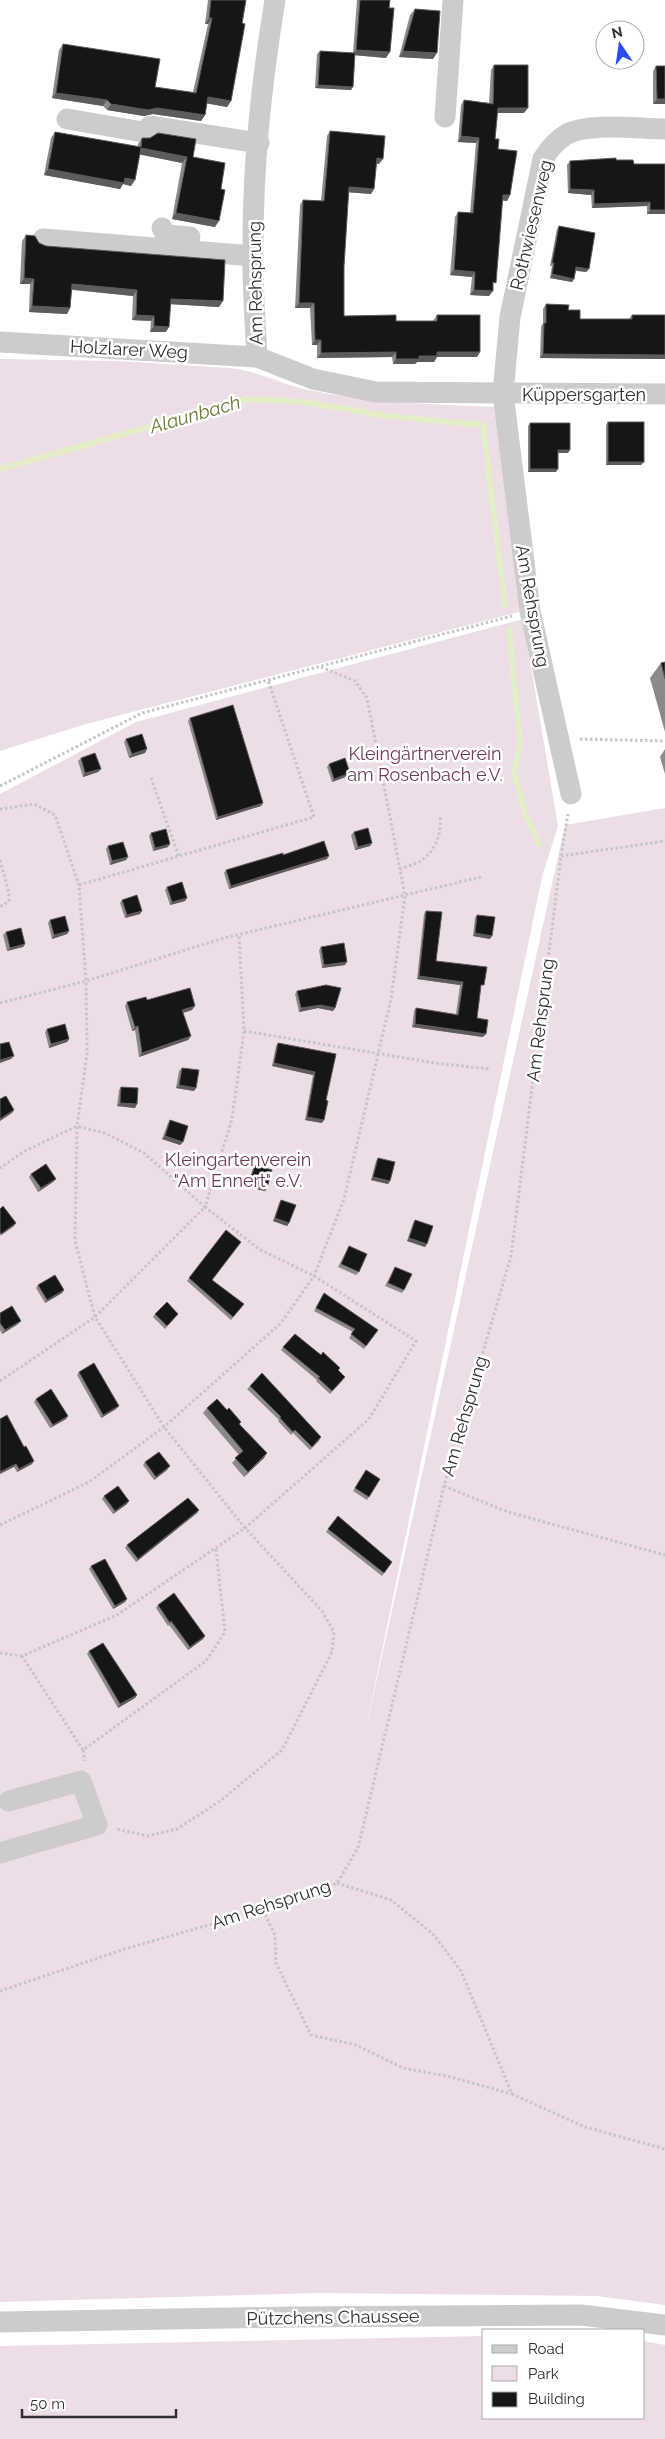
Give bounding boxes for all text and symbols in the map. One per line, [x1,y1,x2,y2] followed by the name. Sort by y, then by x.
[595,20,645,70] north arrow
[610,23,624,41] text: N
[506,158,556,292] street label: Rothwiesenweg
[243,221,267,345] street label: Am Rehsprung
[69,335,189,363] street label: Holzlarer Weg
[522,384,646,405] street label: Küppersgarten
[146,391,243,438] water label: Alaunbach
[512,543,554,669] street label: Am Rehsprung
[347,743,503,785] park label: Kleingärtnerverein am Rosenbach e.V.
[522,957,558,1083] street label: Am Rehsprung
[165,1149,311,1191] park label: Kleingartenverein "Am Ennert" e.V.
[437,1353,491,1479] street label: Am Rehsprung
[209,1875,333,1933] street label: Am Rehsprung
[246,2305,420,2329] street label: Pützchens Chaussee
[482,2329,645,2419] legend
[528,2340,564,2358] text: Road
[528,2365,559,2383] text: Park
[22,2386,176,2418] scale bar
[528,2390,585,2408] text: Building
[30,2395,65,2413] text: 50 m

